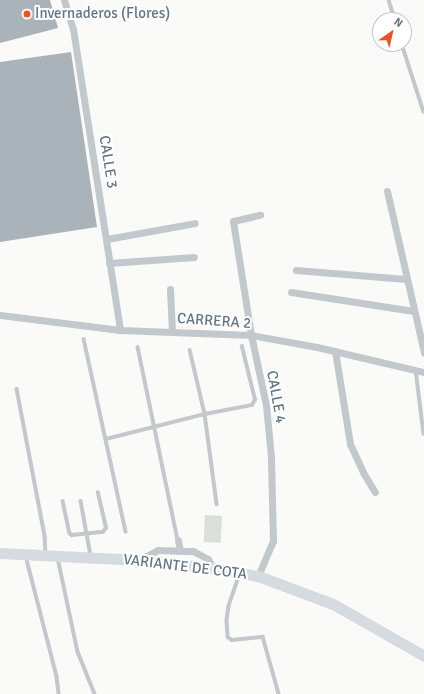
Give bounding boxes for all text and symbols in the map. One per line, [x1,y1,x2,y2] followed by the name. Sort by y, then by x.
[35,5,170,23] place label: Invernaderos (Flores)
[22,9,32,19] marker: Invernaderos (Flores)
[372,12,412,52] north arrow
[392,15,405,30] text: N
[95,134,121,190] street label: CALLE 3
[176,309,252,333] street label: CARRERA 2
[262,369,290,425] street label: CALLE 4
[122,550,248,584] street label: VARIANTE DE COTA

